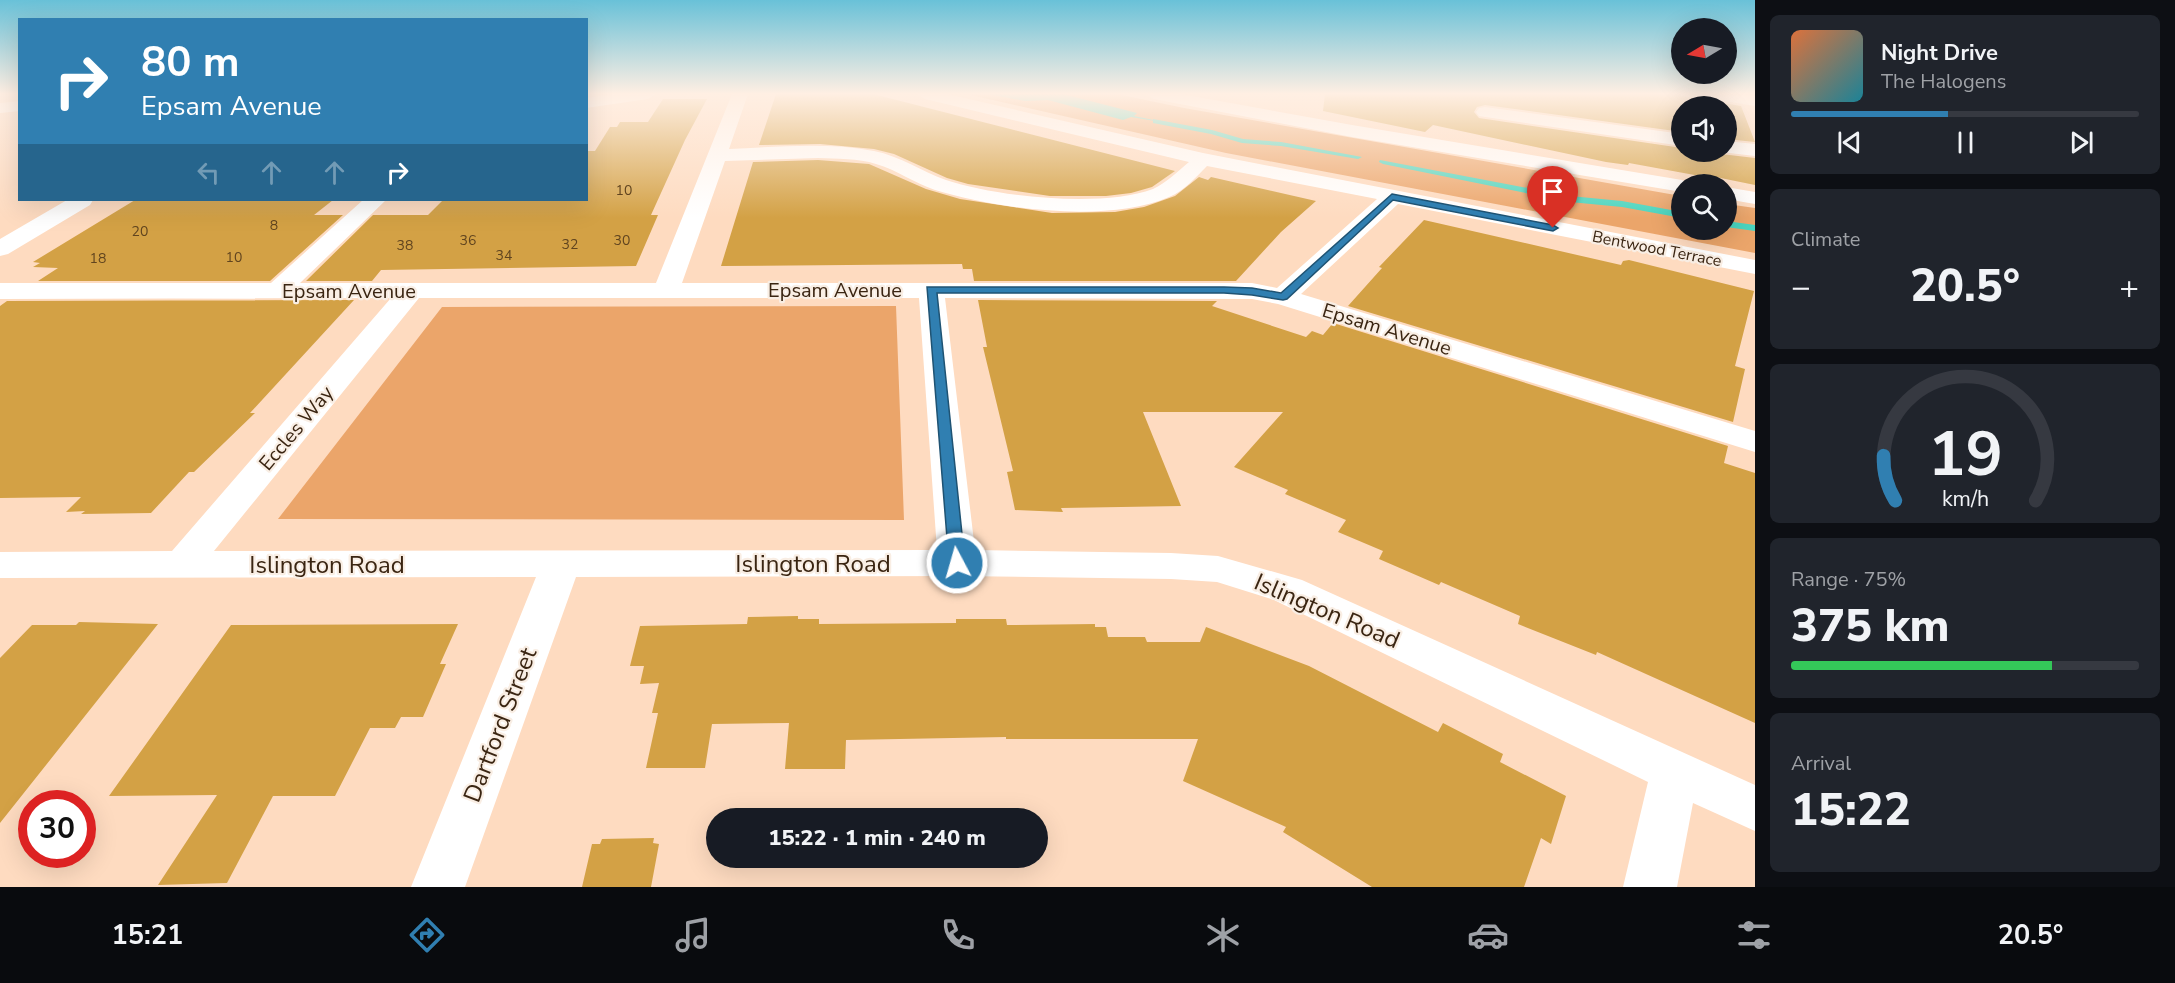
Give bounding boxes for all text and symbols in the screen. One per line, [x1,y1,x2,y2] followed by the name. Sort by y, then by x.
[1671,18,1737,84] north arrow
[1671,18,1737,240] map controls
[141,34,240,91] text: 80 m
[1881,38,1998,68] text: Night Drive
[42,42,120,120] icon: right
[1881,68,2006,95] text: The Halogens
[141,88,322,125] text: Epsam Avenue
[1671,96,1737,162] button: sound
[1833,126,1866,159] icon: previous
[1949,126,1982,159] icon: pause
[2065,126,2098,159] icon: next
[192,156,225,189] icon: left
[255,156,288,189] icon: ahead
[318,156,351,189] icon: ahead
[381,156,414,189] icon: right
[1527,166,1578,228] pin
[1671,174,1737,240] button: search
[1536,175,1569,208] icon: arrive
[616,181,632,200] house number: 10
[270,216,278,235] house number: 8
[132,222,148,241] house number: 20
[1590,226,1723,272] street label: Bentwood Terrace
[1791,226,1860,253] text: Climate
[460,231,476,250] house number: 36
[614,231,630,250] house number: 30
[562,235,578,254] house number: 32
[397,236,413,255] house number: 38
[496,246,512,265] house number: 34
[226,248,242,267] house number: 10
[90,249,106,268] house number: 18
[1910,256,2020,317] text: 20.5°
[1791,265,1811,310] text: −
[2119,265,2139,310] text: +
[768,277,902,304] street label: Epsam Avenue
[282,278,416,305] street label: Epsam Avenue
[1319,297,1455,362] street label: Epsam Avenue
[253,380,340,476] street label: Eccles Way
[1928,412,2002,497] text: 19
[1941,484,1989,514] text: km/h
[925,531,989,595] position arrow
[735,548,891,580] street label: Islington Road
[249,549,405,581] street label: Islington Road
[1249,566,1405,656] street label: Islington Road
[1791,566,1906,593] text: Range · 75%
[1791,596,1950,657] text: 375 km
[456,642,544,807] street label: Dartford Street
[1791,750,1851,777] text: Arrival
[1791,780,1911,841] text: 15:22
[18,790,96,868] speed limit sign: 30
[768,823,986,853] text: 15:22 · 1 min · 240 m
[406,914,448,956] icon: directions
[672,914,714,956] icon: music
[937,914,979,956] icon: phone
[1202,914,1244,956] icon: climate
[1467,914,1509,956] icon: car
[1733,914,1775,956] icon: filters
[112,917,183,954] text: 15:21
[1998,917,2063,954] text: 20.5°

